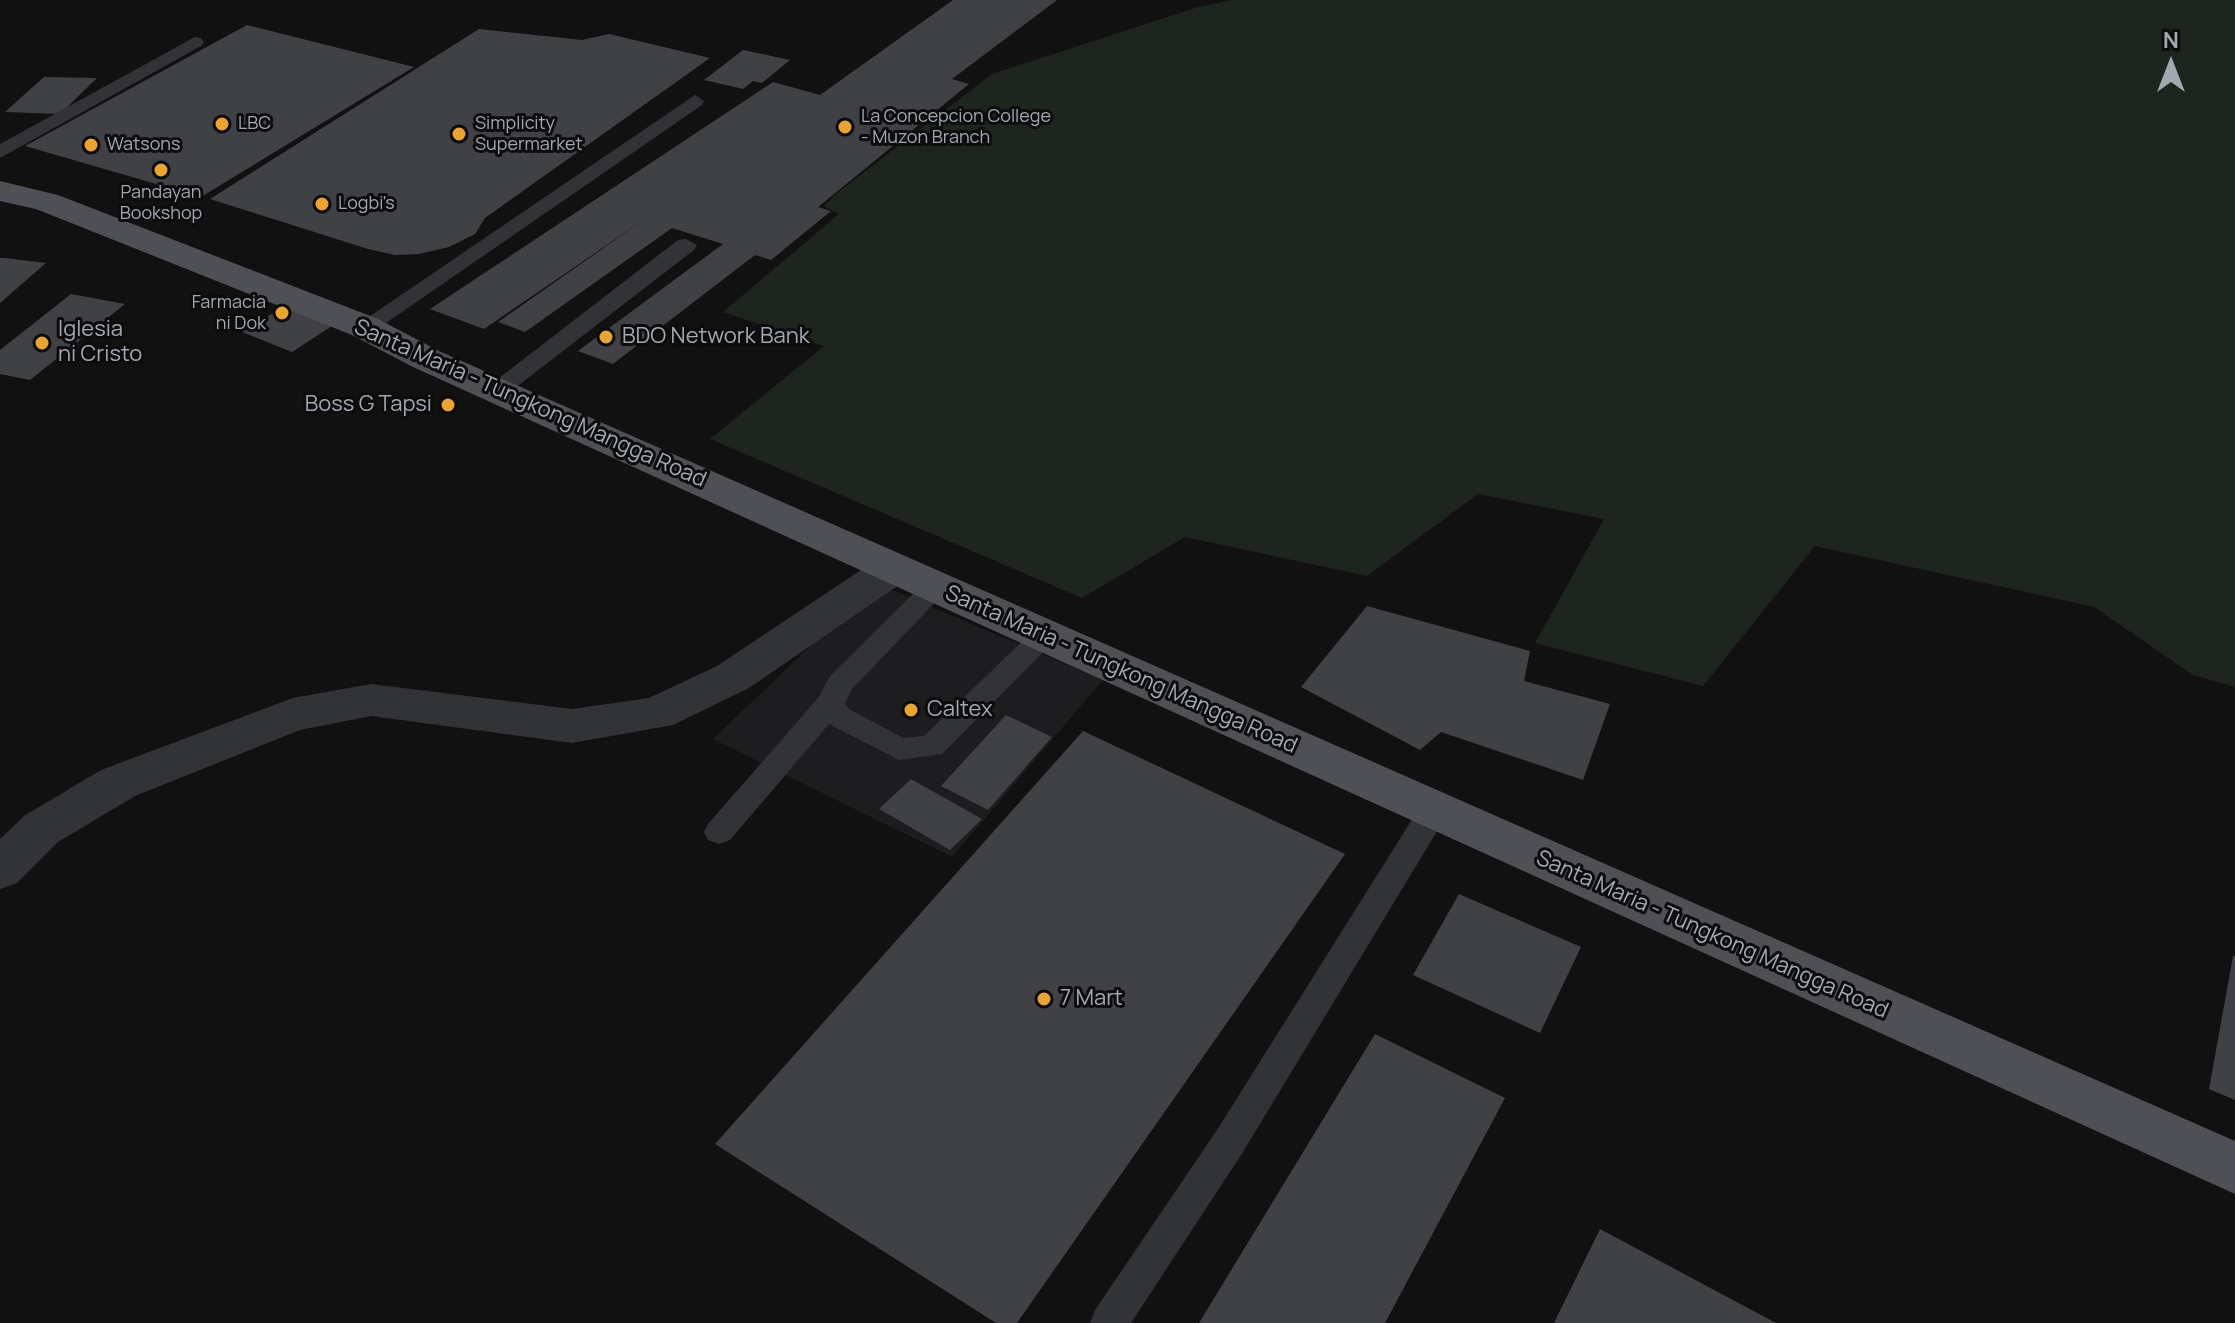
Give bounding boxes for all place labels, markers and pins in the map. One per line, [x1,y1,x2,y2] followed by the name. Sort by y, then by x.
[861,106,1051,148] place label: La Concepcion College - Muzon Branch
[238,113,271,135] place label: LBC
[475,113,583,156] place label: Simplicity Supermarket
[213,115,231,133] marker: LBC
[836,118,854,136] marker: La Concepcion College - Muzon Branch
[450,125,468,143] marker: Simplicity Supermarket
[107,134,180,156] place label: Watsons
[82,136,100,154] marker: Watsons
[152,161,170,179] marker: Pandayan Bookshop
[120,182,202,224] place label: Pandayan Bookshop
[338,193,395,215] place label: Logbi's
[313,195,331,213] marker: Logbi's
[192,292,266,334] place label: Farmacia ni Dok
[273,304,291,322] marker: Farmacia ni Dok
[58,317,142,368] place label: Iglesia ni Cristo
[622,324,810,350] place label: BDO Network Bank
[597,328,615,346] marker: BDO Network Bank
[33,334,51,352] marker: Iglesia ni Cristo
[305,392,432,418] place label: Boss G Tapsi
[439,396,457,414] marker: Boss G Tapsi
[927,697,992,723] place label: Caltex
[902,701,920,719] marker: Caltex
[1060,986,1123,1012] place label: 7 Mart
[1035,990,1053,1008] marker: 7 Mart

